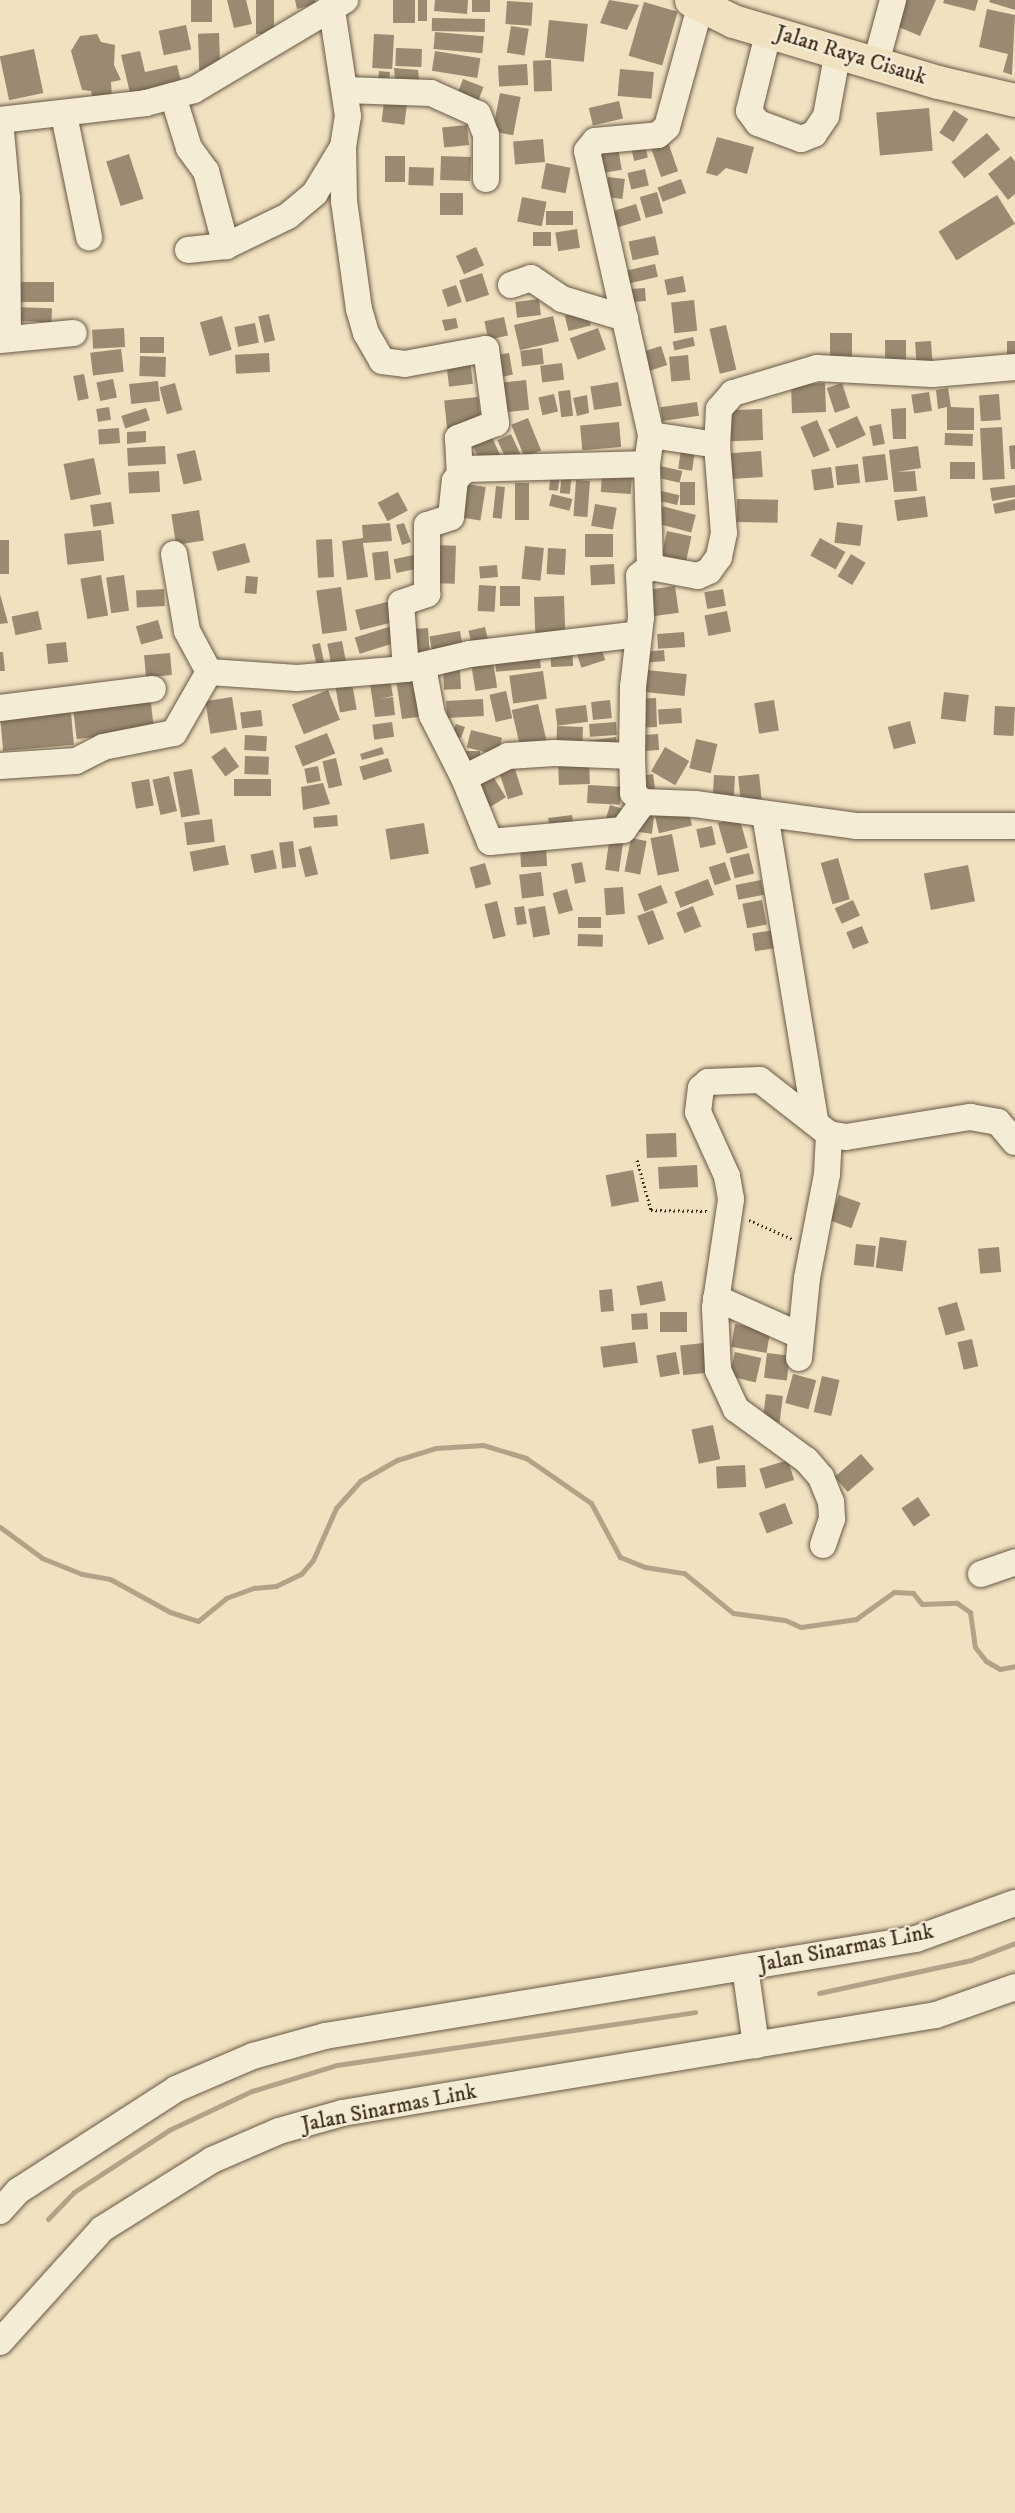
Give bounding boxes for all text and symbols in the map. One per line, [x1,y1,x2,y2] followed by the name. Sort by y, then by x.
[772,19,930,91] street label: Jalan Raya Cisauk
[756,1918,936,1978] street label: Jalan Sinarmas Link
[299,2078,479,2138] street label: Jalan Sinarmas Link

